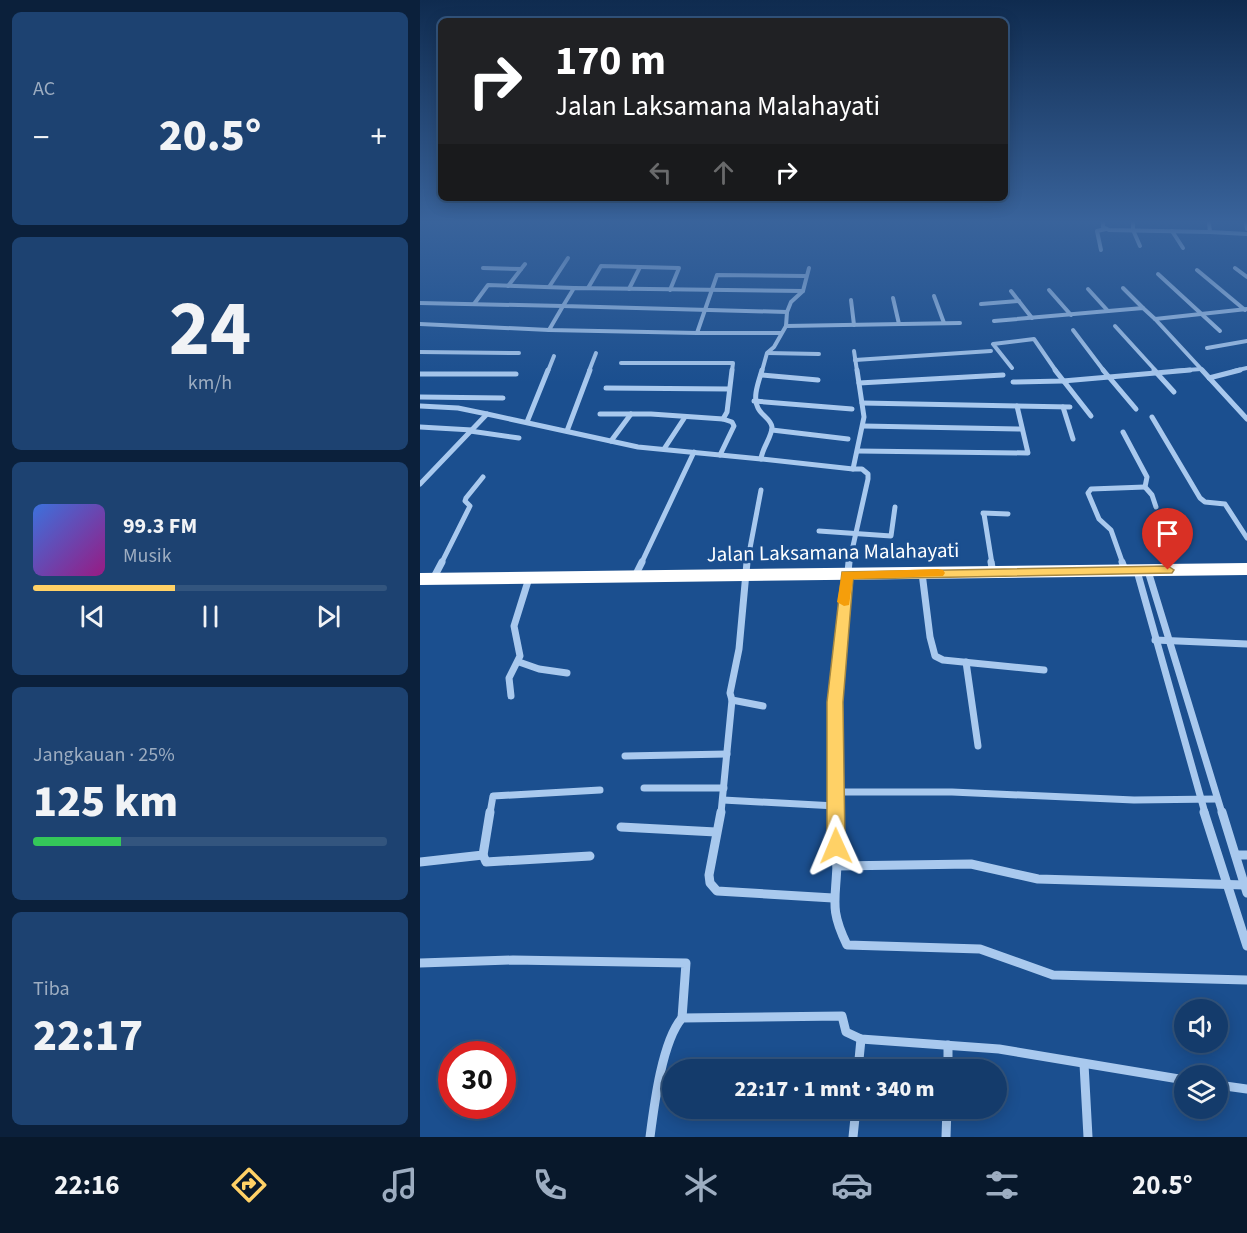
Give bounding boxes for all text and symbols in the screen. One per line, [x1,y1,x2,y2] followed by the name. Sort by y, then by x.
[555,31,666,91] text: 170 m
[456,42,534,120] icon: right
[33,75,55,103] text: AC
[555,87,880,126] text: Jalan Laksamana Malahayati
[159,104,261,168] text: 20.5°
[33,114,49,161] text: −
[371,114,387,161] text: +
[644,156,677,189] icon: left
[707,156,740,189] icon: ahead
[770,156,803,189] icon: right
[169,274,251,385] text: 24
[188,369,232,397] text: km/h
[1142,508,1193,570] pin
[123,510,197,542] text: 99.3 FM
[1151,517,1184,550] icon: arrive
[706,535,960,569] street label: Jalan Laksamana Malahayati
[123,542,172,570] text: Musik
[76,600,109,633] icon: previous
[194,600,227,633] icon: pause
[312,600,345,633] icon: next
[33,741,175,769] text: Jangkauan · 25%
[33,770,178,834] text: 125 km
[804,814,868,878] position arrow
[33,975,70,1003] text: Tiba
[1174,999,1228,1119] map controls
[1174,999,1228,1053] button: sound
[33,1004,143,1068] text: 22:17
[438,1041,516,1119] speed limit sign: 30
[1174,1065,1228,1119] button: layers
[734,1073,935,1105] text: 22:17 · 1 mnt · 340 m
[228,1164,270,1206] icon: directions
[379,1164,421,1206] icon: music
[529,1164,571,1206] icon: phone
[680,1164,722,1206] icon: climate
[831,1164,873,1206] icon: car
[981,1164,1023,1206] icon: filters
[54,1166,119,1205] text: 22:16
[1132,1166,1193,1205] text: 20.5°

